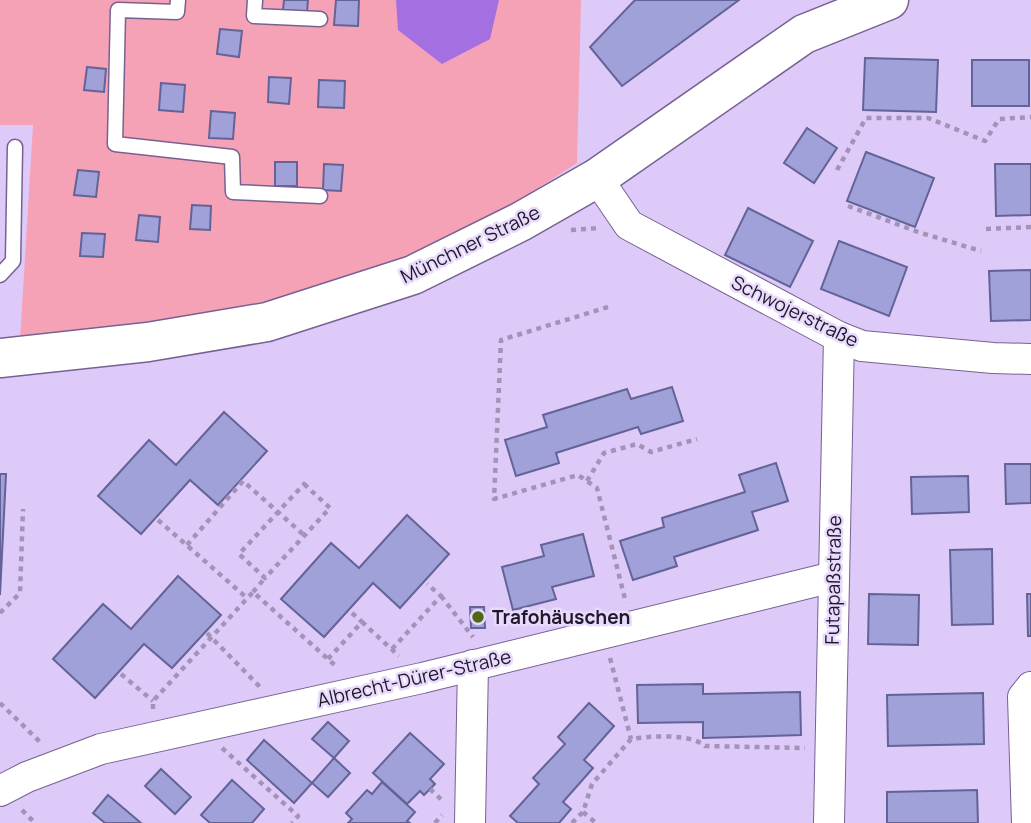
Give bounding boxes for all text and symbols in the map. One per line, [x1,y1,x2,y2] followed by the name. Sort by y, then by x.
[396,199,544,289] street label: Münchner Straße
[727,269,863,353] street label: Schwojerstraße
[819,515,847,645] street label: Futapaßstraße
[492,604,630,630] place label: Trafohäuschen
[470,609,486,625] marker: Trafohäuschen
[314,643,514,713] street label: Albrecht-Dürer-Straße

